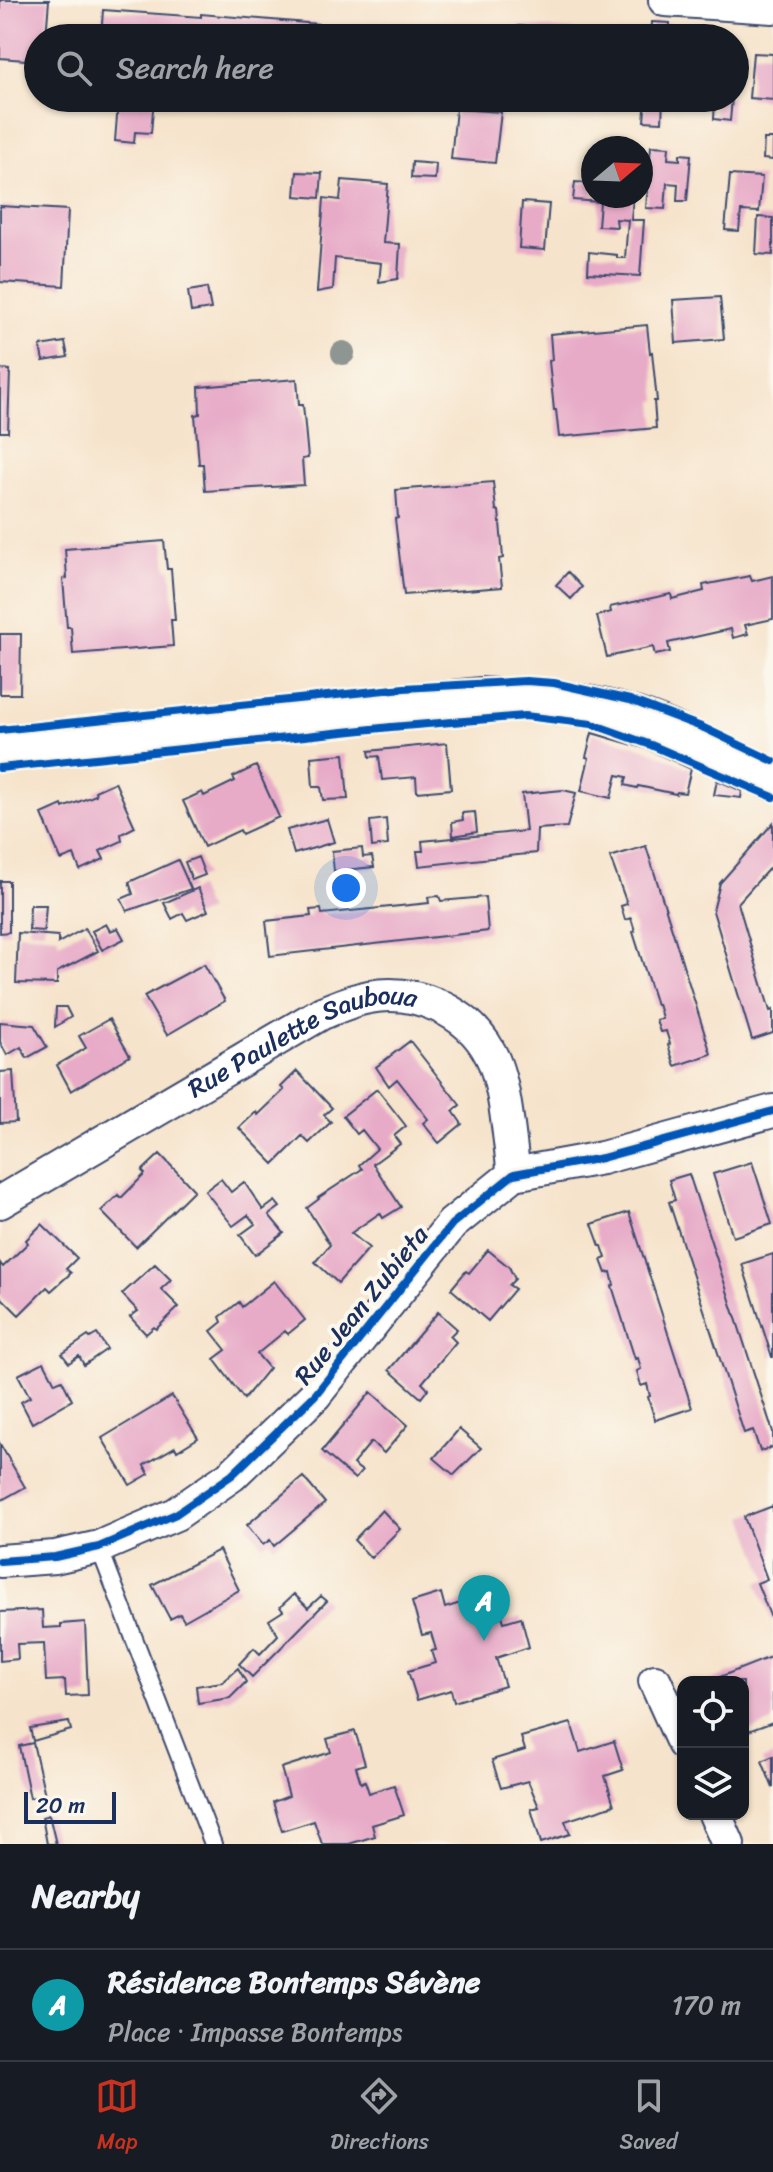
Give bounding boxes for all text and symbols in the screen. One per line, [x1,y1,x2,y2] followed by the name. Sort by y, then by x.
[24,24,749,112] search box
[116,41,274,95] text: Search here
[52,46,96,90] icon: search
[581,136,653,208] north arrow
[326,868,366,908] your location
[178,972,422,1110] street label: Rue Paulette Sauboua
[282,1214,441,1395] street label: Rue Jean Zubieta
[458,1575,510,1641] pin: A
[677,1676,749,1820] map controls
[677,1676,749,1748] button: locate
[677,1748,749,1820] button: layers
[36,1786,85,1825] text: 20 m
[24,1788,116,1824] scale bar
[32,1866,140,1926] text: Nearby
[108,1955,481,2009] text: Résidence Bontemps Sévène
[49,1982,67,2028] text: A
[672,1982,741,2028] text: 170 m
[108,2009,402,2055] text: Place · Impasse Bontemps
[95,2074,139,2161] tab: Map
[330,2074,429,2161] tab: Directions
[620,2074,678,2161] tab: Saved

